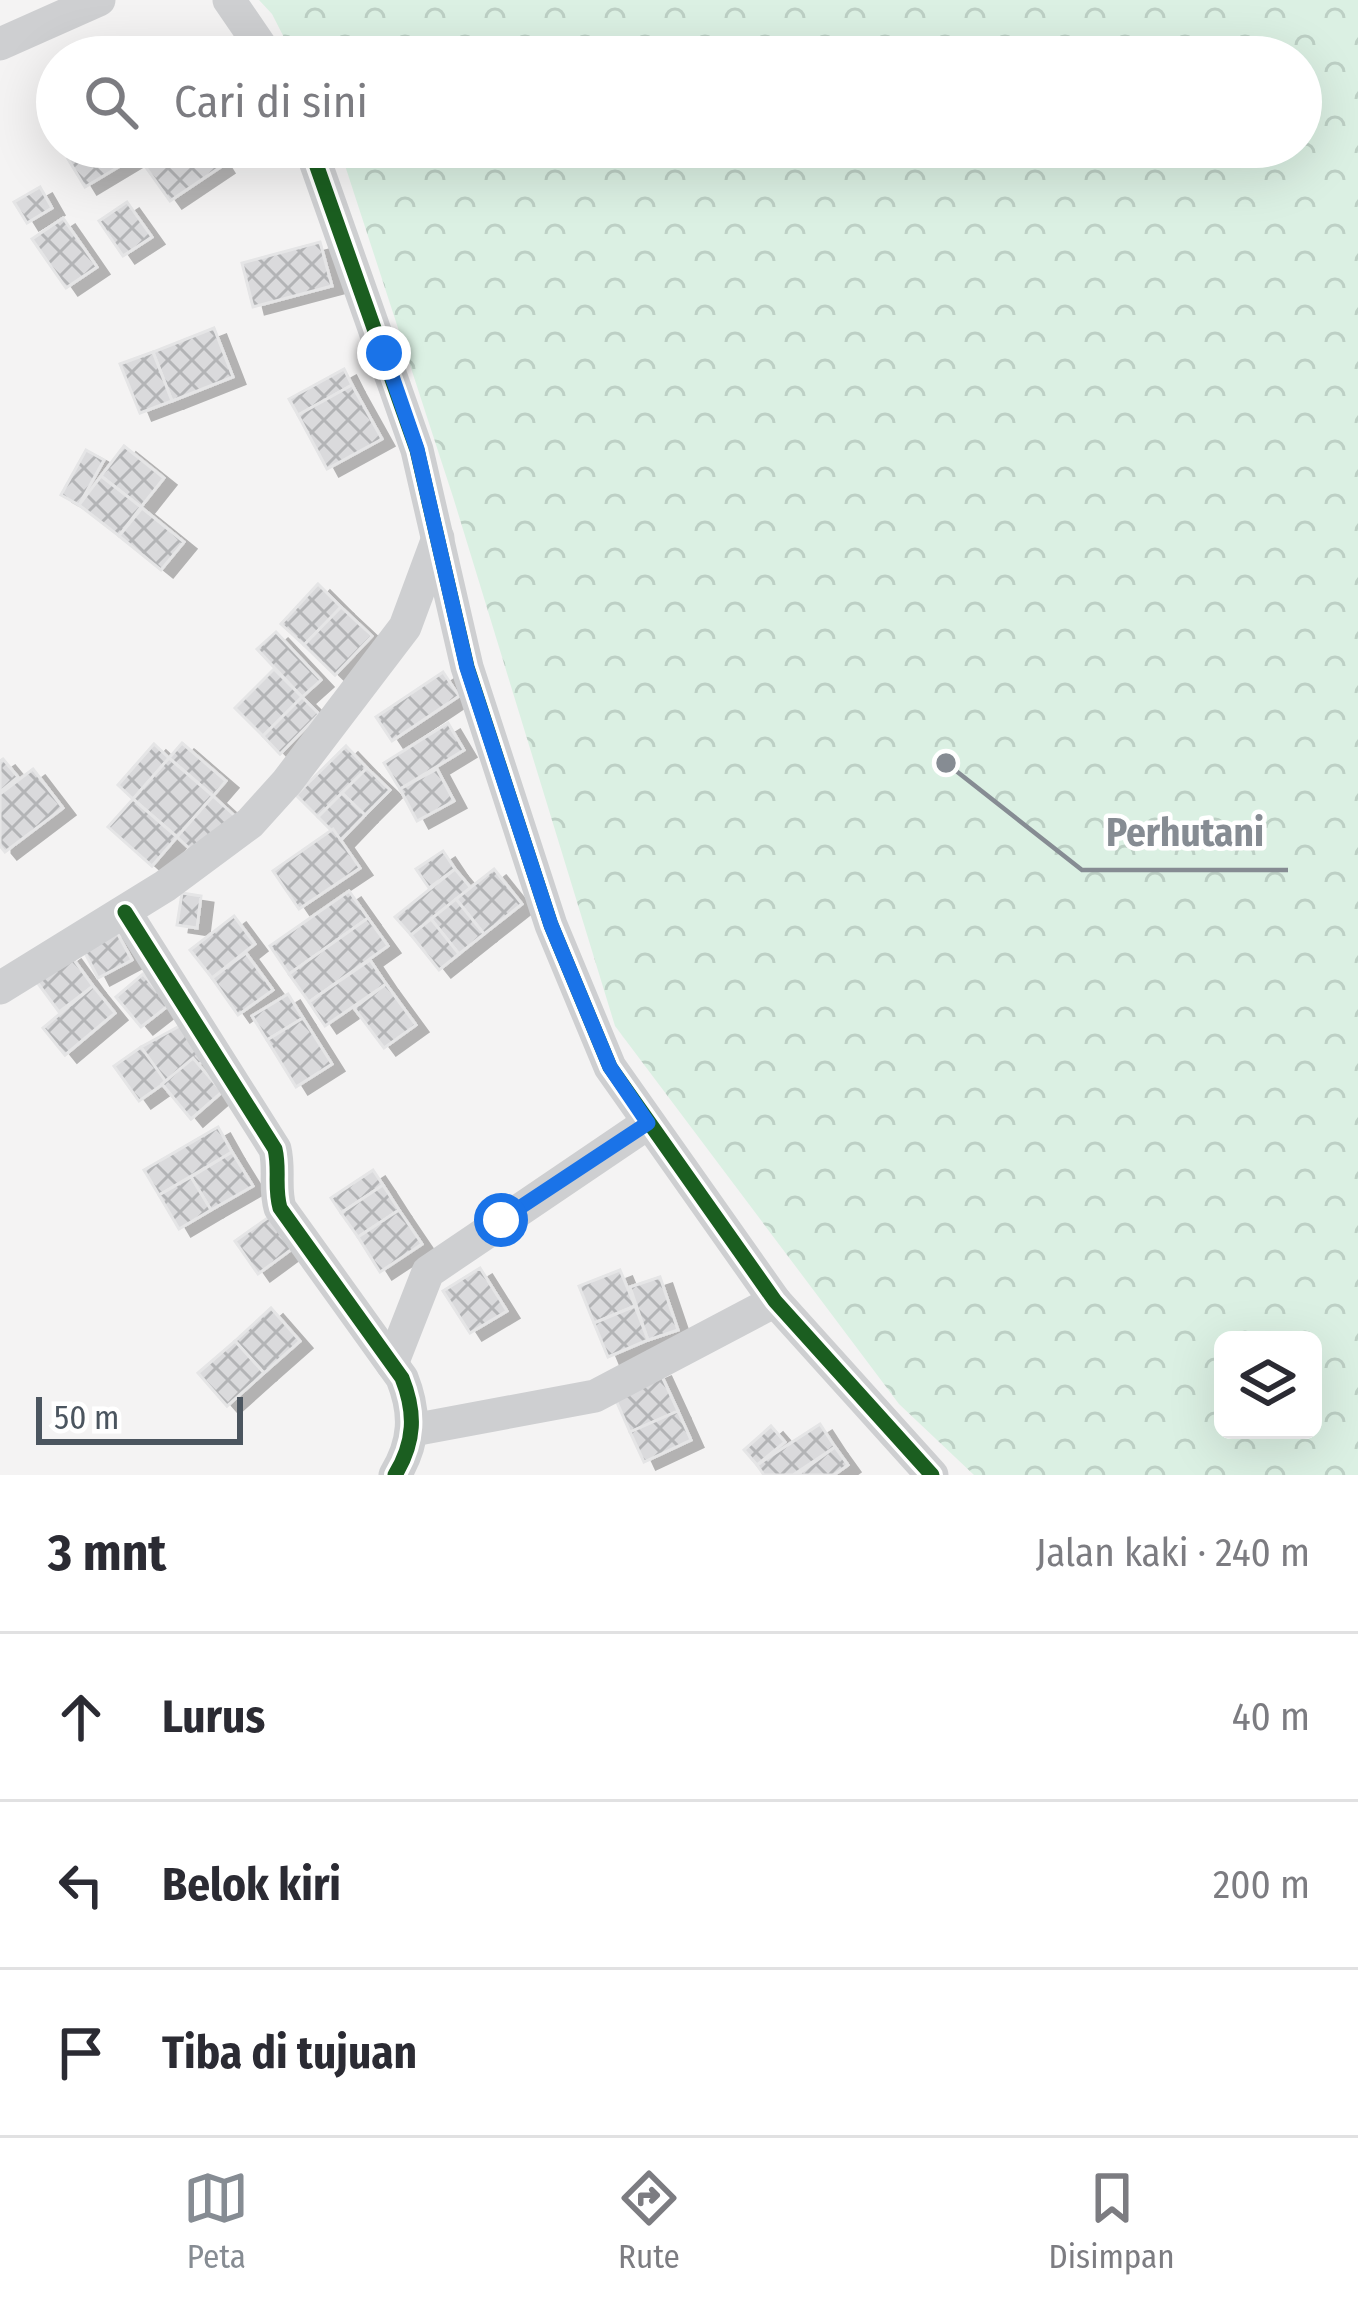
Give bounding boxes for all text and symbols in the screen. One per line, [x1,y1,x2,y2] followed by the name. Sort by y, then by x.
[36,36,1322,168] search box
[78,69,144,135] icon: search
[174,75,368,129] text: Cari di sini
[357,326,411,380] route end
[1082,795,1288,870] callout: Perhutani
[1106,810,1264,856] text: Perhutani
[474,1193,528,1247] route start
[1214,1331,1322,1439] map controls
[1214,1331,1322,1439] button: layers
[36,1391,243,1444] scale bar
[54,1398,119,1438] text: 50 m
[48,1522,166,1584] text: 3 mnt
[1036,1530,1310,1576] text: Jalan kaki · 240 m
[48,1684,114,1750] icon: ahead
[162,1690,265,1744] text: Lurus
[1232,1694,1310,1740] text: 40 m
[48,1852,114,1918] icon: left
[162,1858,341,1912] text: Belok kiri
[1213,1862,1310,1908] text: 200 m
[48,2020,114,2086] icon: arrive
[162,2026,417,2080] text: Tiba di tujuan
[183,2165,249,2277] tab: Peta
[616,2165,682,2277] tab: Rute
[1049,2165,1175,2277] tab: Disimpan

